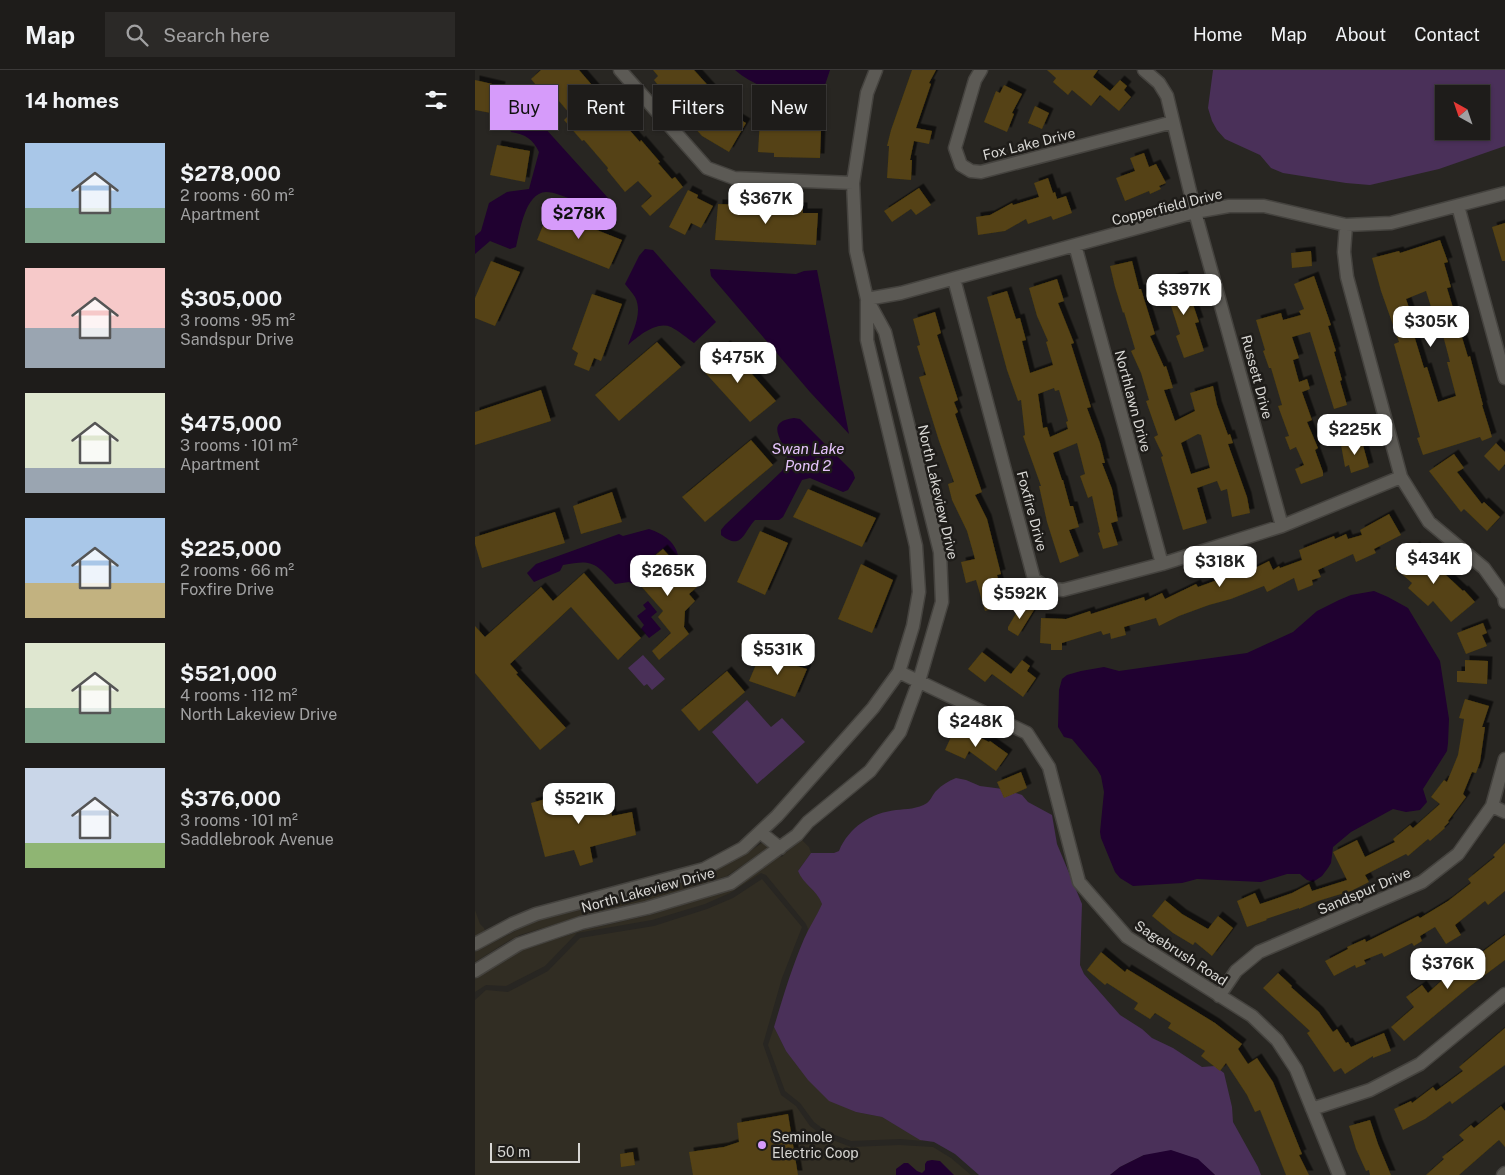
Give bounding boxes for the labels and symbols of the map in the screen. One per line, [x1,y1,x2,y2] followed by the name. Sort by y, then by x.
[1435,85,1490,140] north arrow
[981,125,1077,163] street label: Fox Lake Drive
[731,182,801,225] pin: $367K
[1110,185,1224,228] street label: Copperfield Drive
[544,198,614,240] pin: $278K
[1149,274,1219,316] pin: $397K
[1396,306,1466,348] pin: $305K
[1238,333,1276,421] street label: Russett Drive
[703,342,773,384] pin: $475K
[1112,348,1154,454] street label: Northlawn Drive
[1320,414,1390,456] pin: $225K
[915,423,961,561] street label: North Lakeview Drive
[772,440,844,474] water label: Swan Lake Pond 2
[1014,469,1050,553] street label: Foxfire Drive
[1399,542,1469,585] pin: $434K
[1185,546,1255,588] pin: $318K
[633,554,703,597] pin: $265K
[985,578,1055,620] pin: $592K
[743,634,813,676] pin: $531K
[941,706,1011,748] pin: $248K
[544,782,614,825] pin: $521K
[579,864,717,916] street label: North Lakeview Drive
[1315,864,1413,918] street label: Sandspur Drive
[1132,917,1230,989] street label: Sagebrush Road
[1413,948,1483,990] pin: $376K
[772,1129,859,1161] place label: Seminole Electric Coop
[756,1139,768,1151] marker: Seminole Electric Coop
[490,1140,580,1163] scale bar

